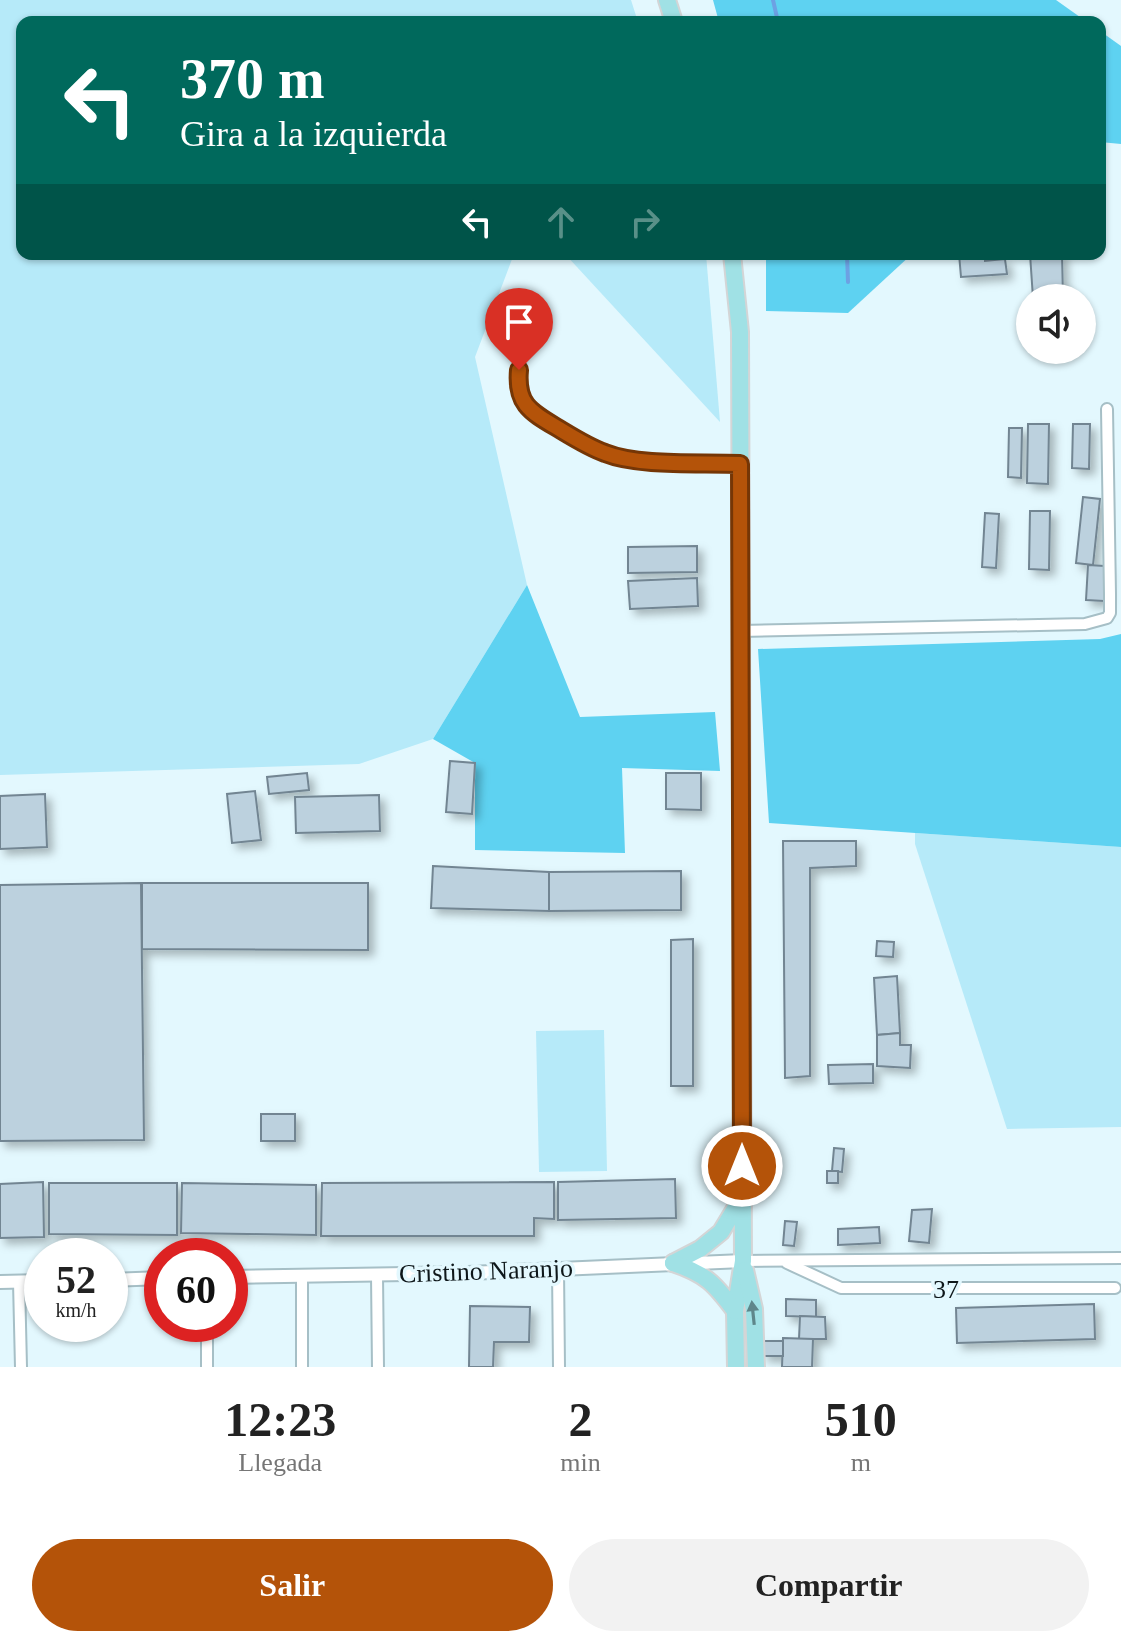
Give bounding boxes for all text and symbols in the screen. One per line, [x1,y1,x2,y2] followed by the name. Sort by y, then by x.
[48,48,152,152] icon: left
[180,48,325,110] text: 370 m
[180,114,447,154] text: Gira a la izquierda
[455,200,499,244] icon: left
[539,200,583,244] icon: ahead
[623,200,667,244] icon: right
[1016,284,1096,364] map controls
[1016,284,1096,364] button: sound
[485,288,553,370] pin
[497,300,541,344] icon: arrive
[700,1124,784,1208] position arrow
[144,1238,248,1342] speed limit sign: 60
[399,1253,573,1289] street label: Cristino Naranjo
[56,1257,96,1302] text: 52
[933,1275,959,1304] street label: 37
[55,1299,97,1321] text: km/h
[747,1300,760,1325] one-way arrow
[224,1393,336,1446] text: 12:23
[568,1393,592,1446] text: 2
[825,1393,897,1446] text: 510
[238,1448,322,1477] text: Llegada
[560,1448,601,1477] text: min
[851,1448,871,1477] text: m
[32,1539,553,1631] button: Salir
[569,1539,1089,1631] button: Compartir

